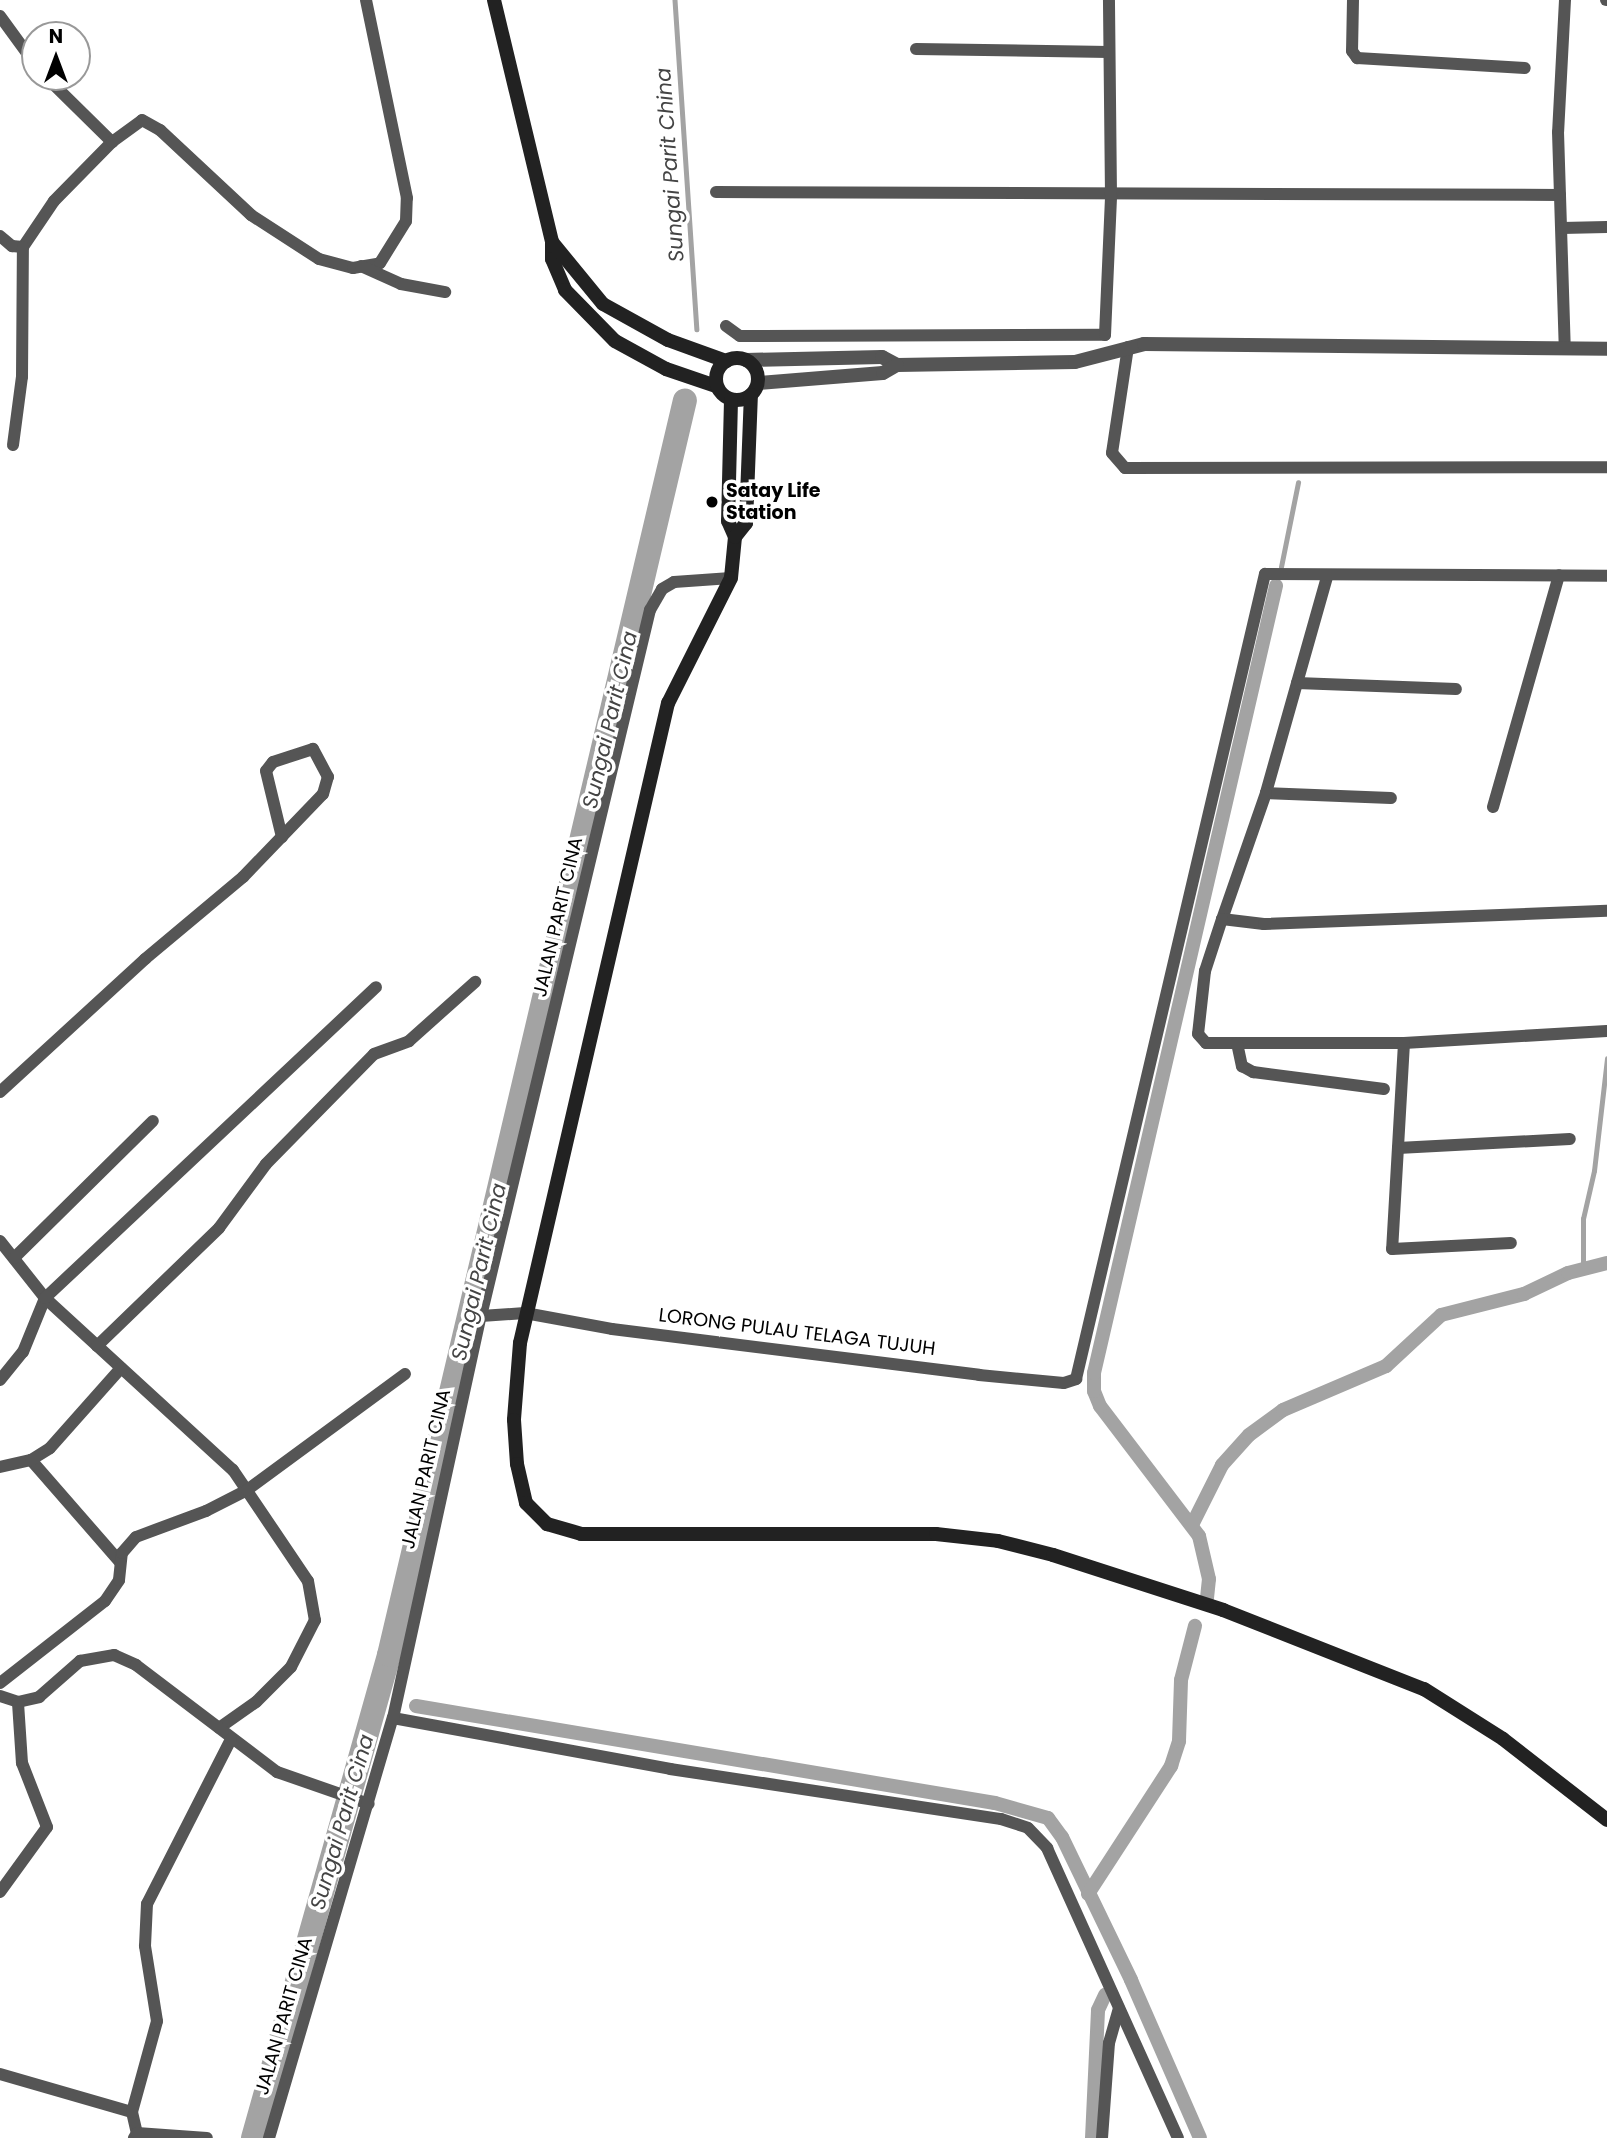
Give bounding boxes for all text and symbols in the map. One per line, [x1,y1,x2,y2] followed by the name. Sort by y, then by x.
[21,21,91,91] north arrow
[49,23,63,50] text: N
[651,67,689,263] water label: Sungai Parit China
[726,480,820,524] place label: Satay Life Station
[704,494,720,510] marker: Satay Life Station
[577,629,643,811] water label: Sungai Parit Cina
[529,835,587,999] street label: JALAN PARIT CINA
[446,1181,512,1363] water label: Sungai Parit Cina
[657,1304,937,1360] street label: LORONG PULAU TELAGA TUJUH
[397,1387,455,1551] street label: JALAN PARIT CINA
[305,1731,379,1913] water label: Sungai Parit Cina
[251,1934,317,2098] street label: JALAN PARIT CINA

